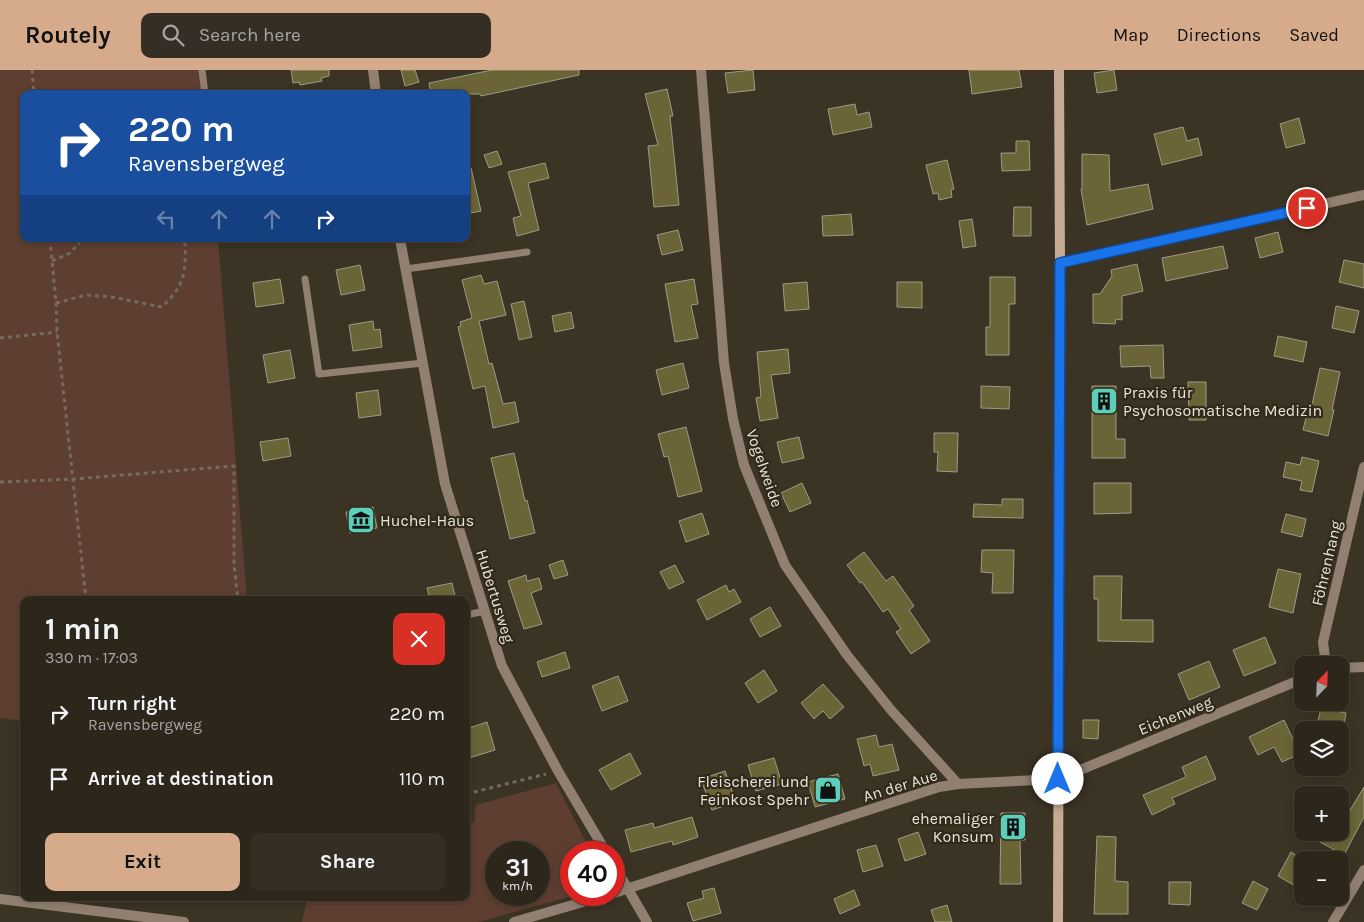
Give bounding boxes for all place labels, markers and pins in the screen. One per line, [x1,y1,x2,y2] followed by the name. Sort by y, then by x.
[1286,187,1328,229] pin
[1123,383,1322,420] place label: Praxis für Psychosomatische Medizin
[1089,386,1119,416] building icon: Praxis für Psychosomatische Medizin
[346,505,376,535] museum icon: Huchel-Haus
[380,511,474,530] place label: Huchel-Haus
[697,772,809,809] place label: Fleischerei und Feinkost Spehr
[813,775,843,805] shop icon: Fleischerei und Feinkost Spehr
[912,809,994,846] place label: ehemaliger Konsum
[998,812,1028,842] building icon: ehemaliger Konsum

